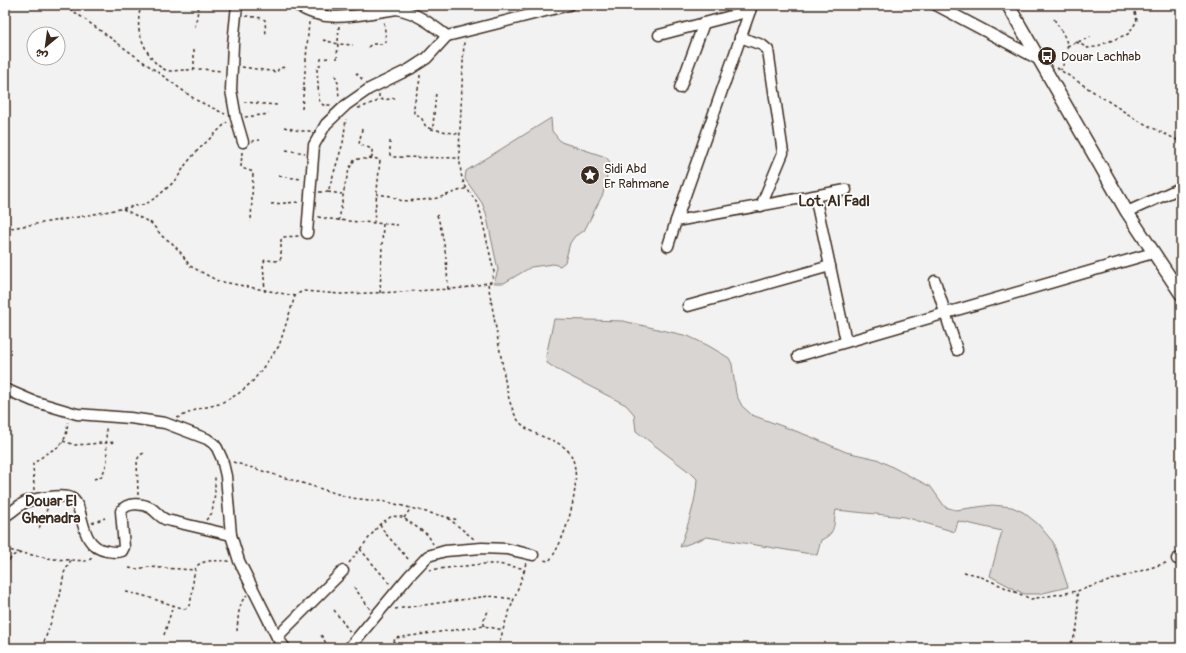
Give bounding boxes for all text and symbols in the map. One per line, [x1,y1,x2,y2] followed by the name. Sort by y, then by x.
[26,26,66,66] north arrow
[1036,45,1058,67] bus stop icon: Douar Lachhab
[33,46,50,63] text: ش
[1061,49,1141,65] place label: Douar Lachhab
[604,161,669,192] place label: Sidi Abd Er Rahmane
[579,164,601,186] place icon: Sidi Abd Er Rahmane
[798,192,870,211] district label: Lot. Al Fadl
[21,492,81,528] district label: Douar El Ghenadra

